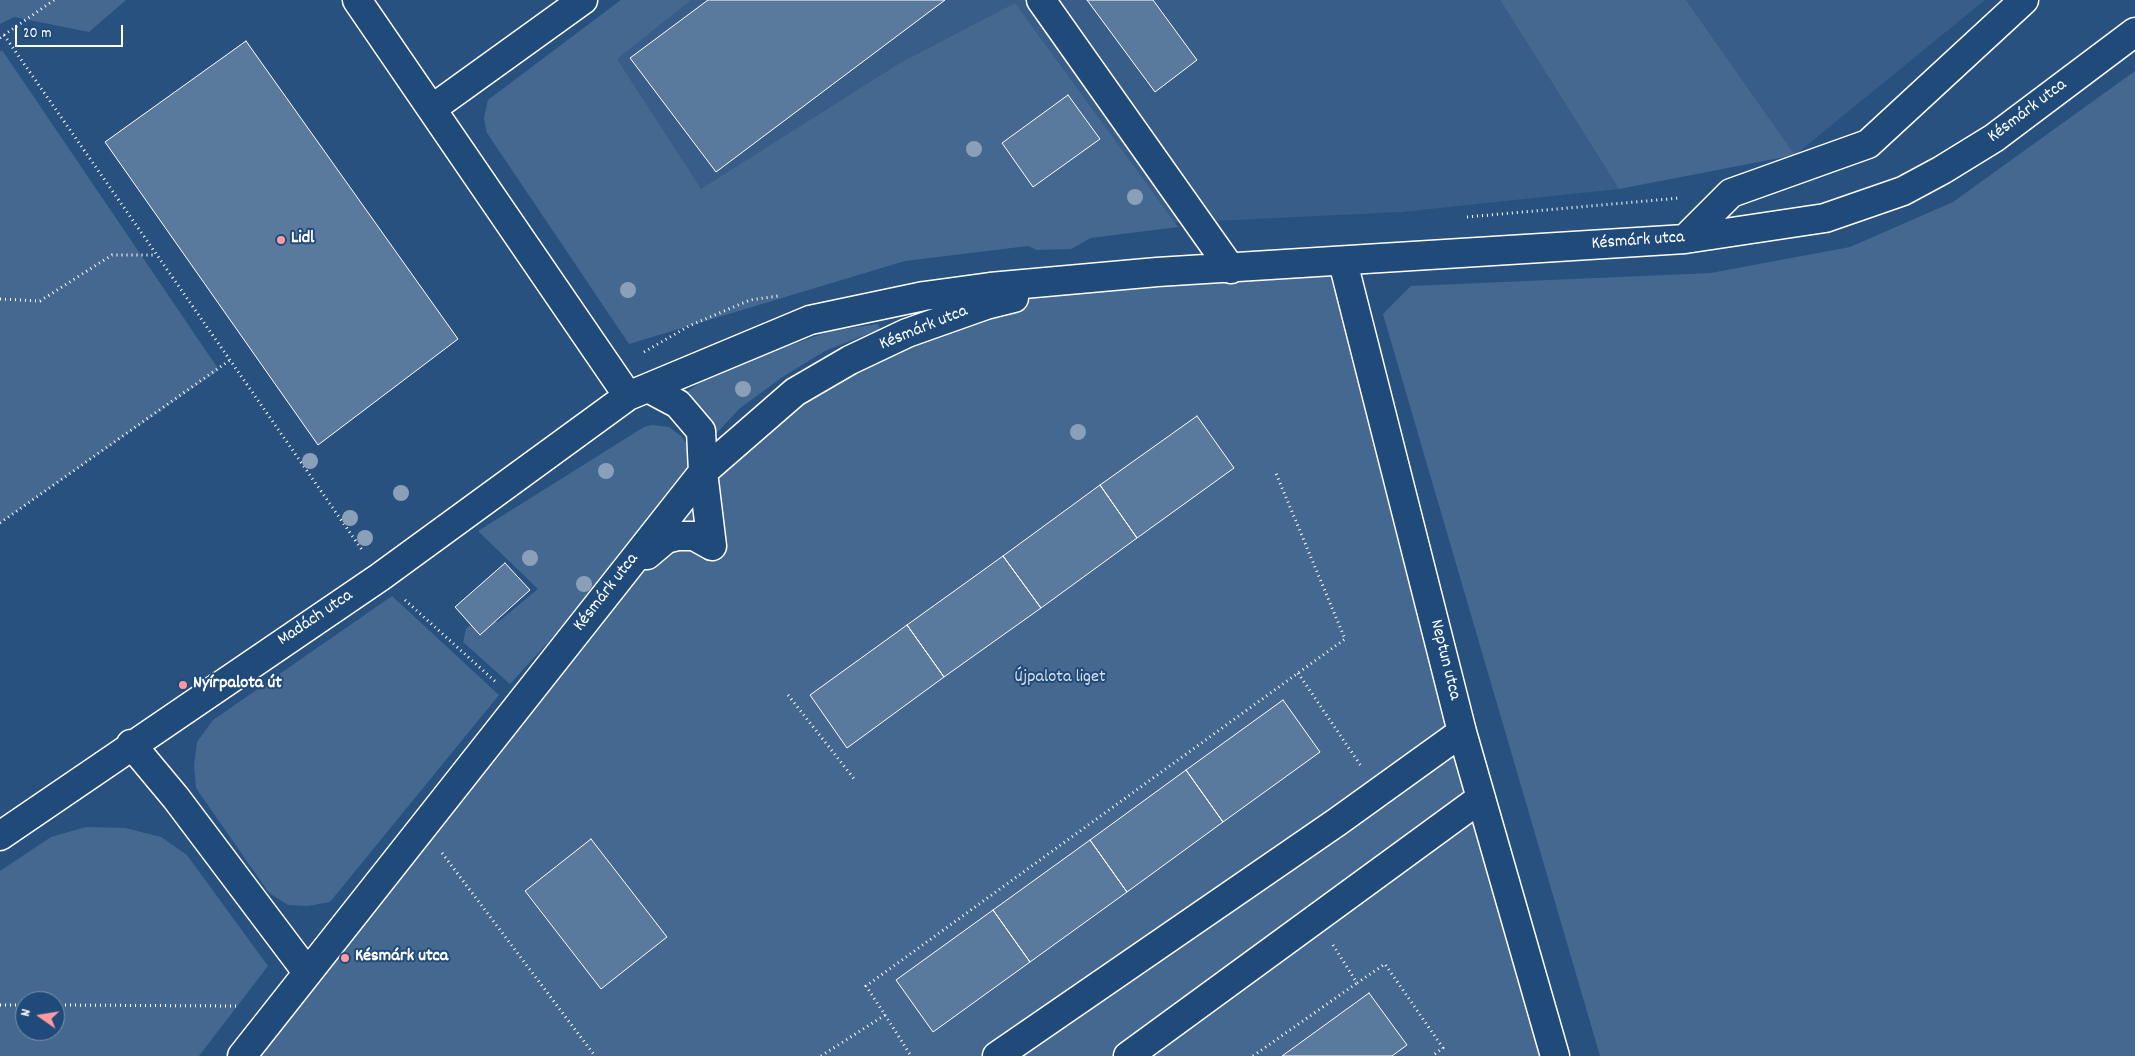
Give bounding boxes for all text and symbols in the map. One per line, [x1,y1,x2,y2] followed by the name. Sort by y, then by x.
[18,15,125,47] scale bar
[23,23,51,45] text: 20 m
[1984,75,2072,149] street label: Késmárk utca
[1591,228,1685,256] street label: Késmárk utca
[291,229,314,251] place label: Lidl
[275,234,287,246] marker: Lidl
[877,302,971,356] street label: Késmárk utca
[570,550,644,636] street label: Késmárk utca
[274,586,358,652] street label: Madách utca
[1424,618,1464,702] street label: Neptun utca
[1014,668,1106,690] park label: Újpalota liget
[193,674,282,696] place label: Nyírpalota út
[177,679,189,691] marker: Nyírpalota út
[355,947,448,969] place label: Késmárk utca
[339,952,351,964] marker: Késmárk utca
[15,991,65,1041] north arrow
[16,1007,37,1018] text: N

